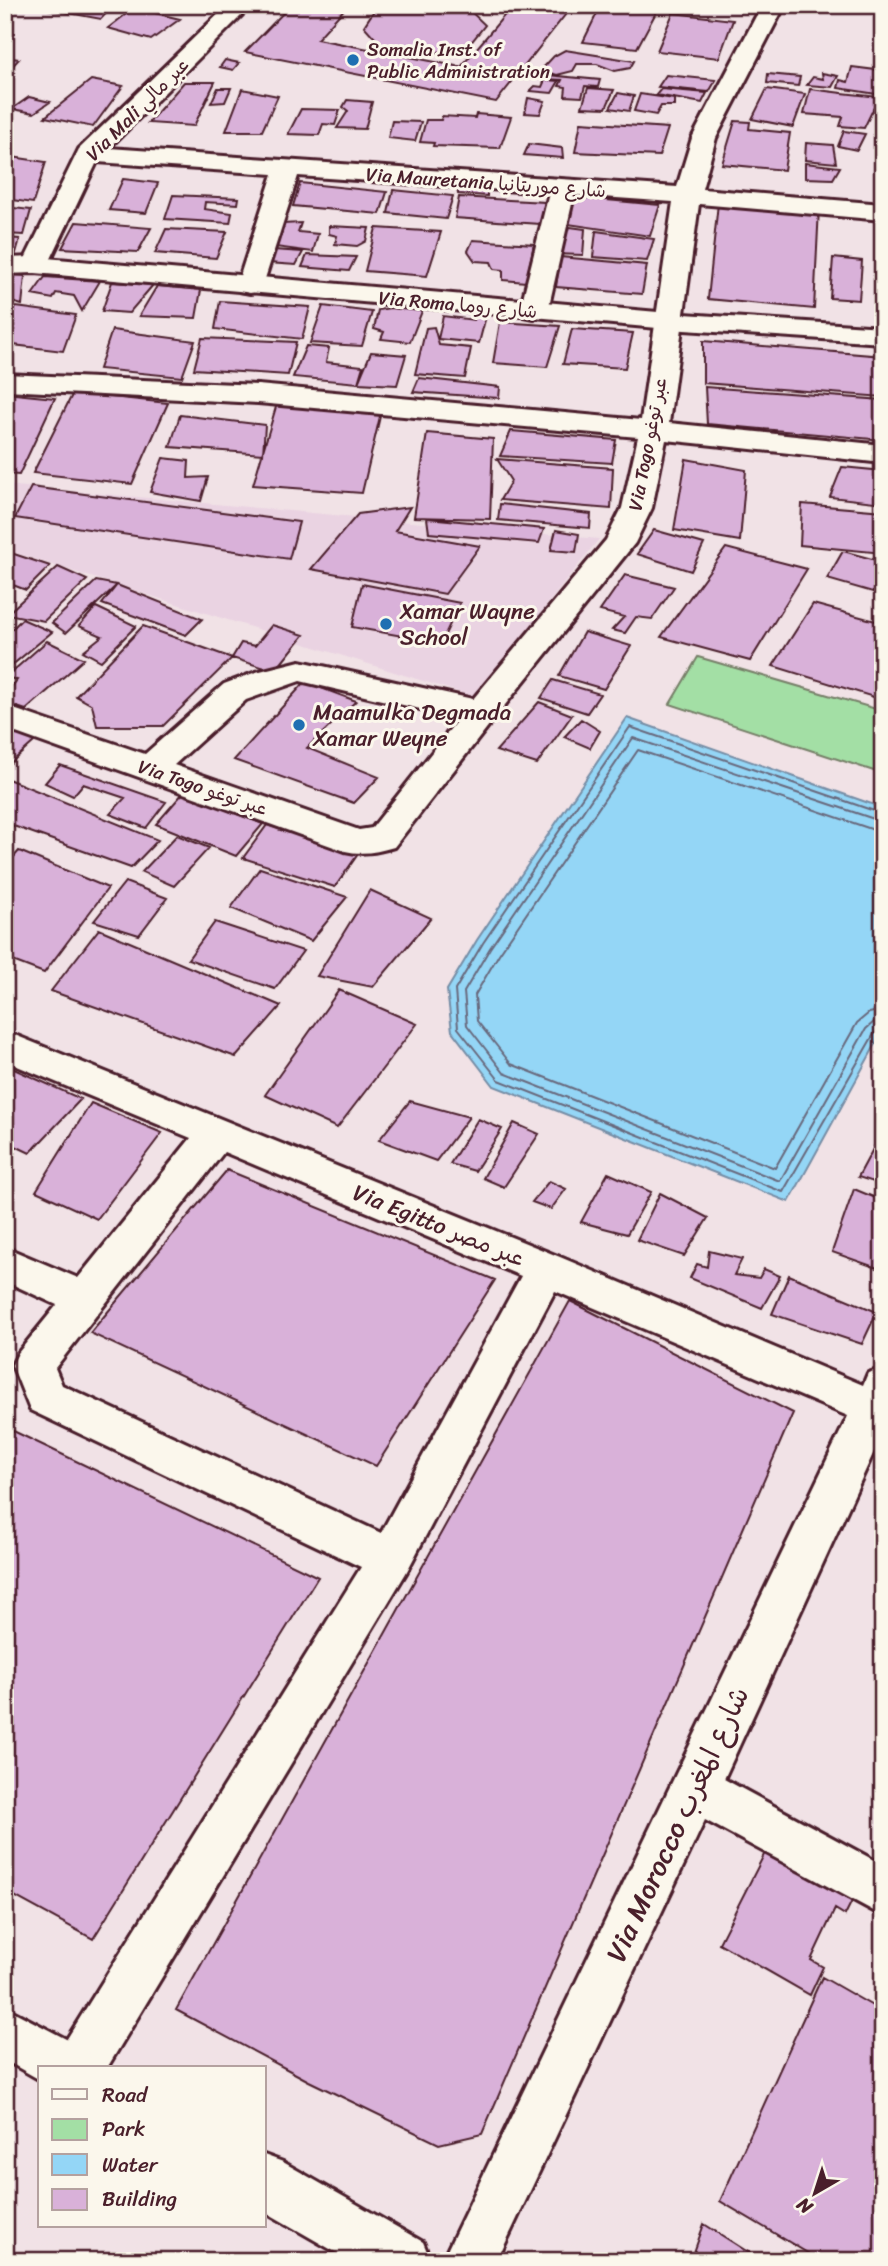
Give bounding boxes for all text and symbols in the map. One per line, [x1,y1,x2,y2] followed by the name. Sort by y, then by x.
[367,33,550,88] place label: Somalia Inst. of Public Administration
[78,50,197,169] street label: Via Mali عبر مالي
[345,52,361,68] marker: Somalia Inst. of Public Administration
[365,158,607,207] street label: Via Mauretania شارع موريتانيا
[377,281,539,328] street label: Via Roma شارع روما
[618,375,677,514] street label: Via Togo عبر توغو
[399,591,535,658] place label: Xamar Wayne School
[378,616,394,632] marker: Xamar Wayne School
[312,692,511,759] place label: Maamulka Degmada Xamar Weyne
[291,717,307,733] marker: Maamulka Degmada Xamar Weyne
[134,750,272,825] street label: Via Togo عبر توغو
[346,1172,531,1279] street label: Via Egitto عبر مصر
[592,1678,763,1970] street label: Via Morocco شارع المغرب
[38,2066,266,2228] legend
[102,2076,149,2114] text: Road
[102,2110,145,2148] text: Park
[102,2146,159,2184] text: Water
[780,2158,850,2228] north arrow
[102,2180,178,2218] text: Building
[788,2188,821,2223] text: N

